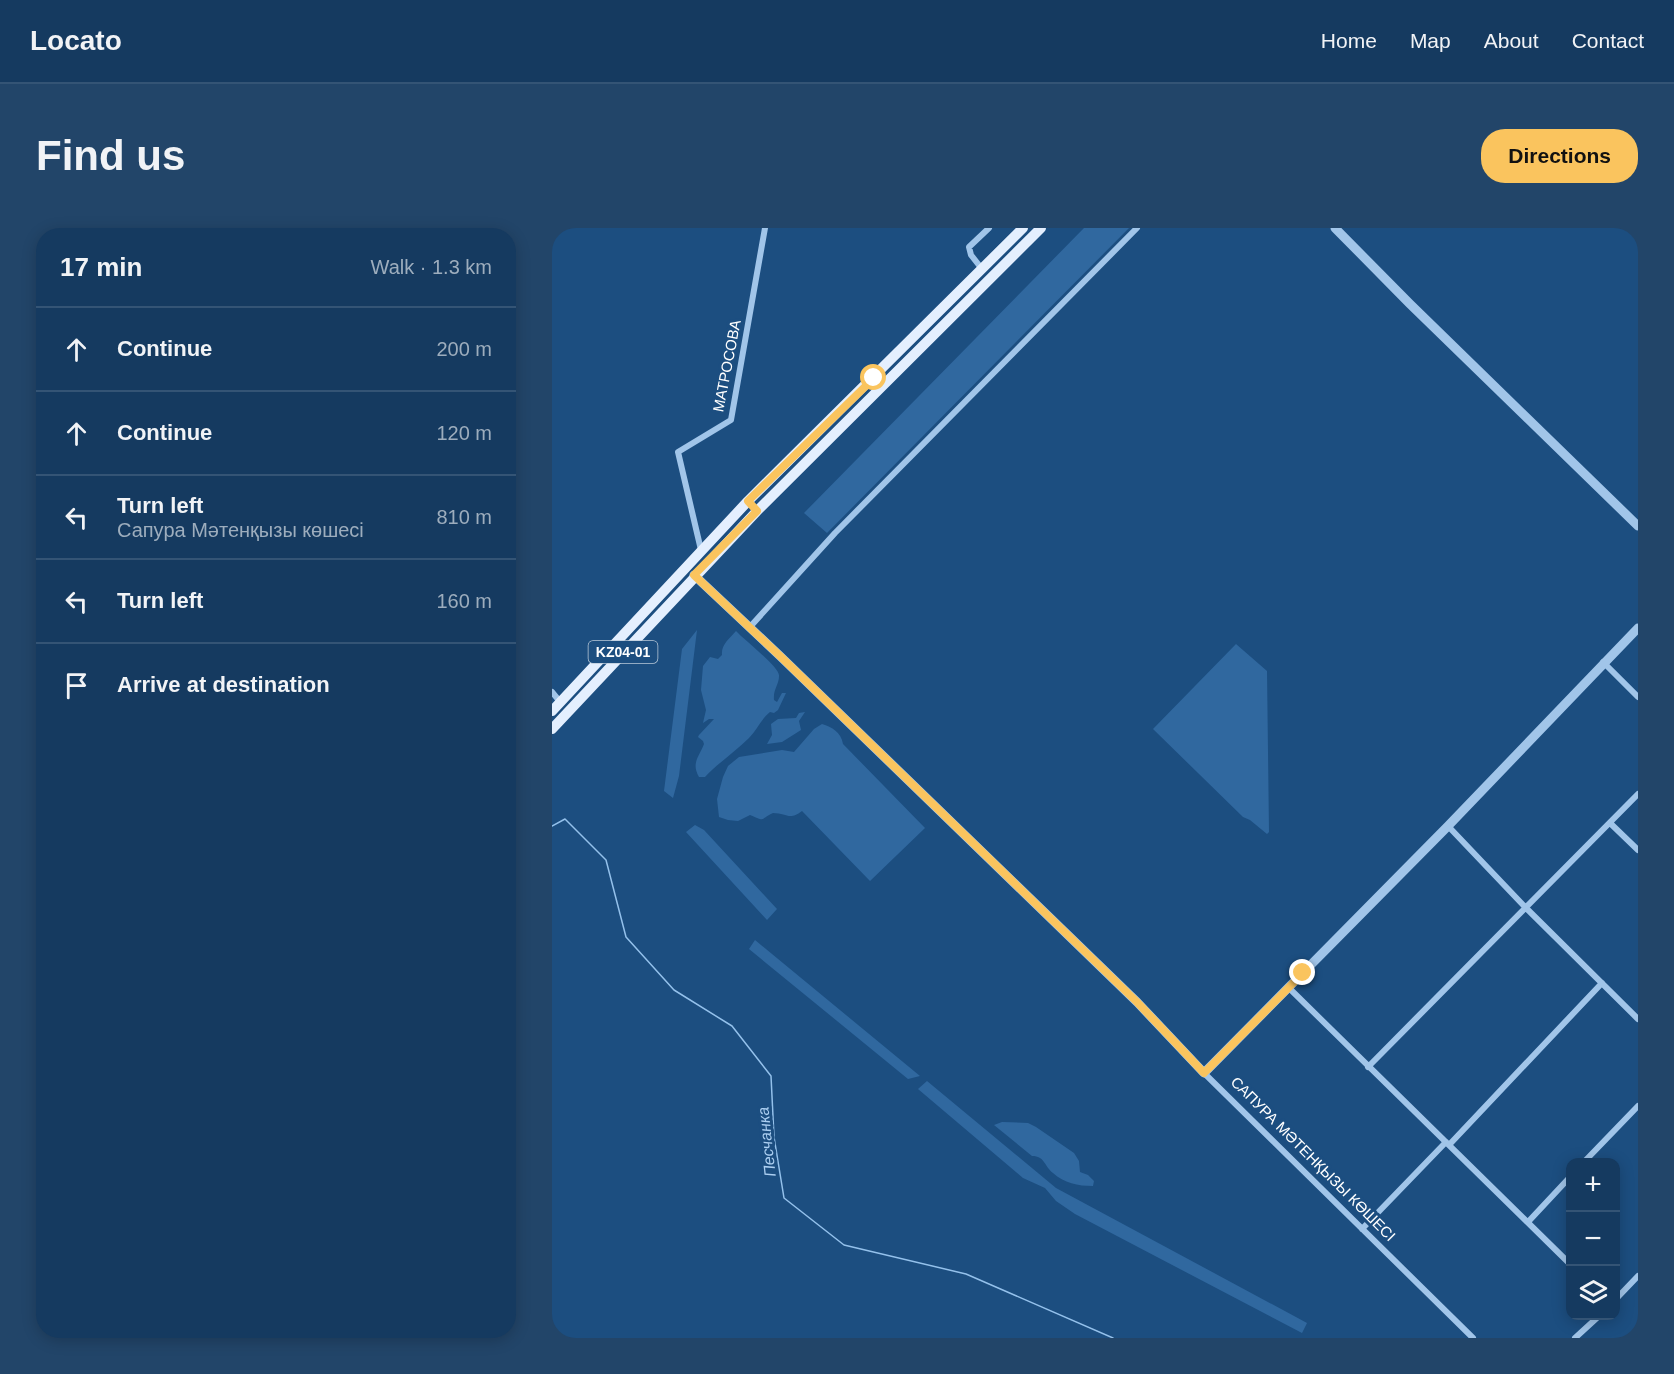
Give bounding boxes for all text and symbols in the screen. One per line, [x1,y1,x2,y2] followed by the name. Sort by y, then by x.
[30,25,122,56] text: Locato
[1321,29,1377,52] text: Home
[1410,29,1451,52] text: Map
[1484,29,1539,52] text: About
[1572,29,1644,52] text: Contact
[1481,129,1638,183] button: Directions
[36,132,185,179] text: Find us
[60,252,142,282] text: 17 min
[371,256,492,278] text: Walk · 1.3 km
[709,318,744,413] street label: МАТРОСОВА
[60,333,93,366] icon: ahead
[117,336,212,361] text: Continue
[436,338,492,360] text: 200 m
[860,364,886,390] route start
[60,417,93,450] icon: ahead
[117,420,212,445] text: Continue
[436,422,492,444] text: 120 m
[117,493,203,518] text: Turn left
[60,501,93,534] icon: left
[436,506,492,528] text: 810 m
[117,519,364,541] text: Сапура Мәтенқызы көшесі
[60,585,93,618] icon: left
[117,588,203,613] text: Turn left
[436,590,492,612] text: 160 m
[588,641,658,663] road number: KZ04-01
[60,669,93,702] icon: arrive
[117,672,330,697] text: Arrive at destination
[1289,959,1315,985] route end
[1228,1073,1399,1244] street label: САПУРА МӘТЕНҚЫЗЫ КӨШЕСІ
[754,1106,779,1178] water label: Песчанка
[1566,1158,1620,1320] map controls
[1566,1158,1620,1212] button: +
[1566,1212,1620,1266] button: −
[1566,1266,1620,1320] button: layers

